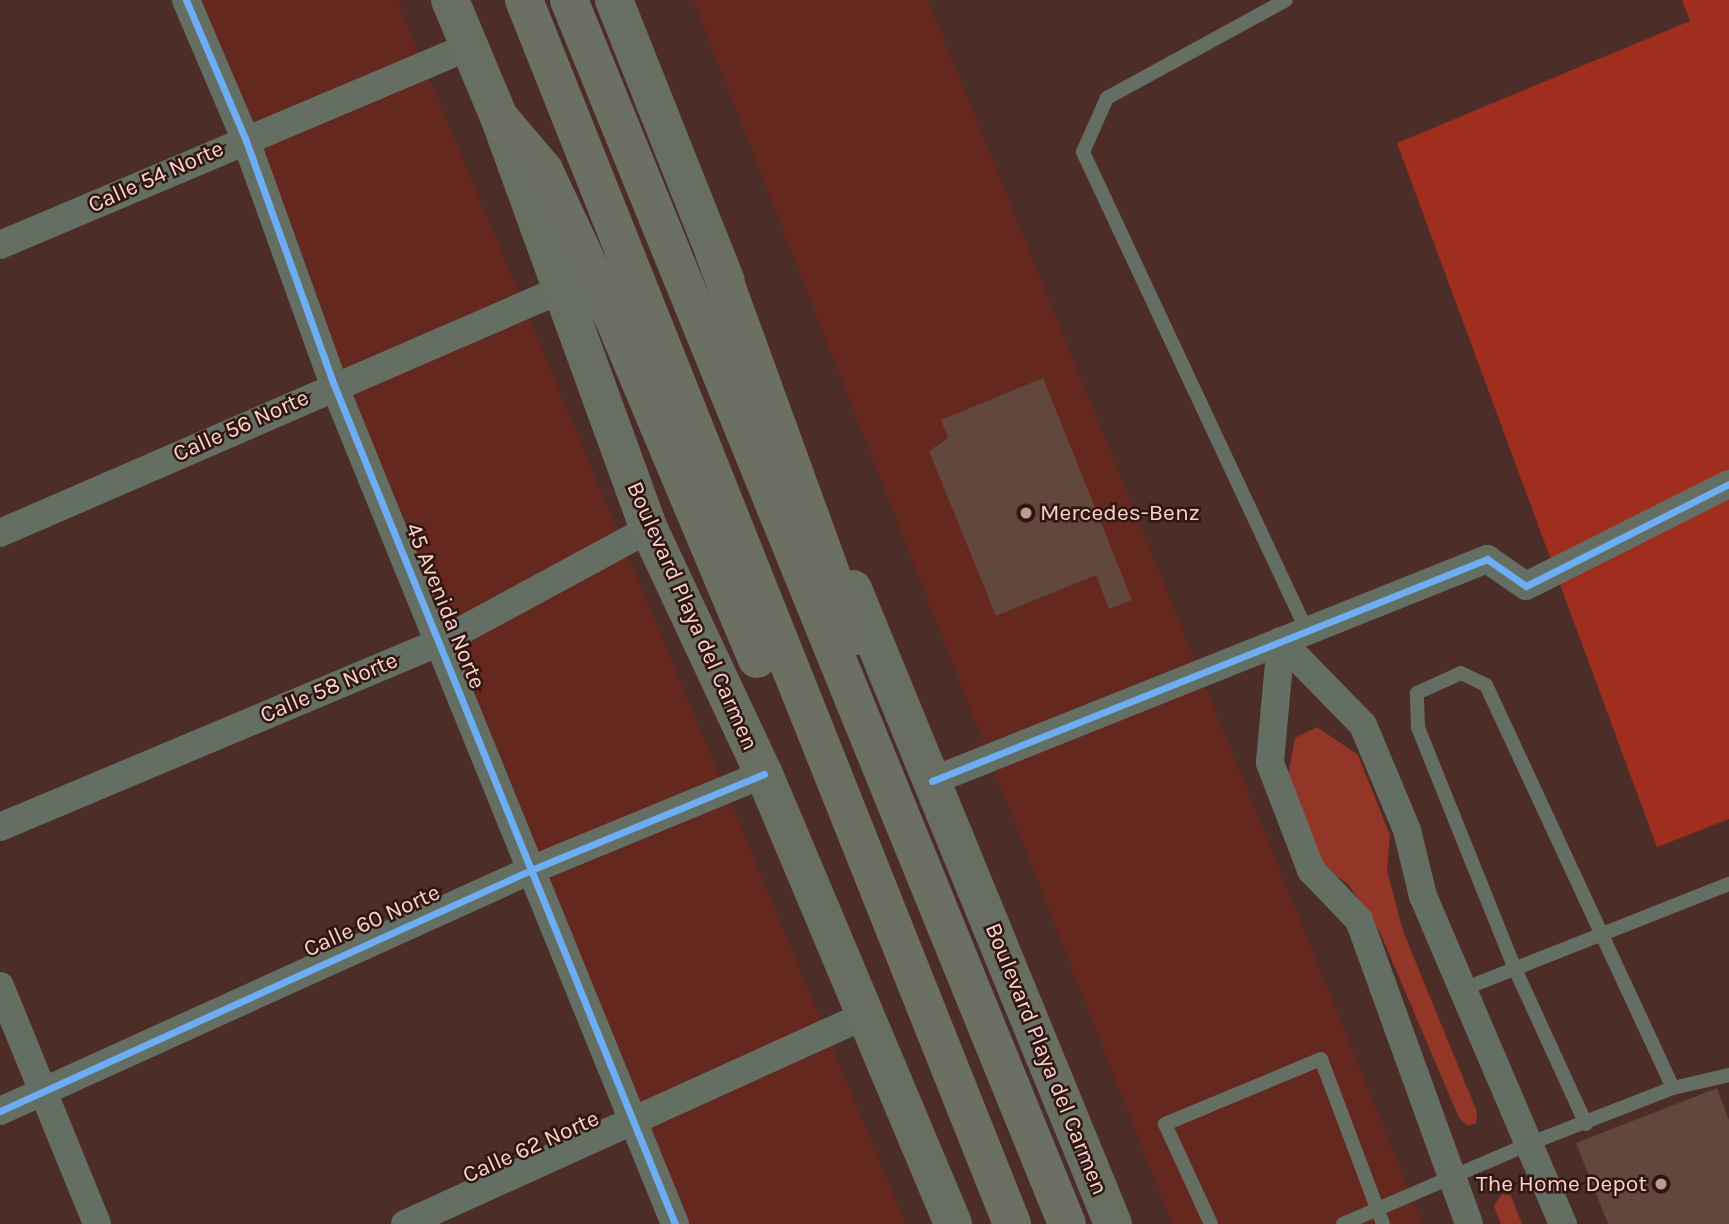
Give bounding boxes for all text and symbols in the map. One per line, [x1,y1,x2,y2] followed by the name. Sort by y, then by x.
[84,135,228,219] street label: Calle 54 Norte
[169,384,313,468] street label: Calle 56 Norte
[620,477,764,755] street label: Boulevard Playa del Carmen
[1040,499,1200,527] place label: Mercedes-Benz
[1018,505,1034,521] marker: Mercedes-Benz
[399,519,491,693] street label: 45 Avenida Norte
[256,647,402,729] street label: Calle 58 Norte
[300,879,444,963] street label: Calle 60 Norte
[979,919,1113,1199] street label: Boulevard Playa del Carmen
[459,1105,603,1189] street label: Calle 62 Norte
[1476,1170,1647,1198] place label: The Home Depot
[1653,1176,1669,1192] marker: The Home Depot

